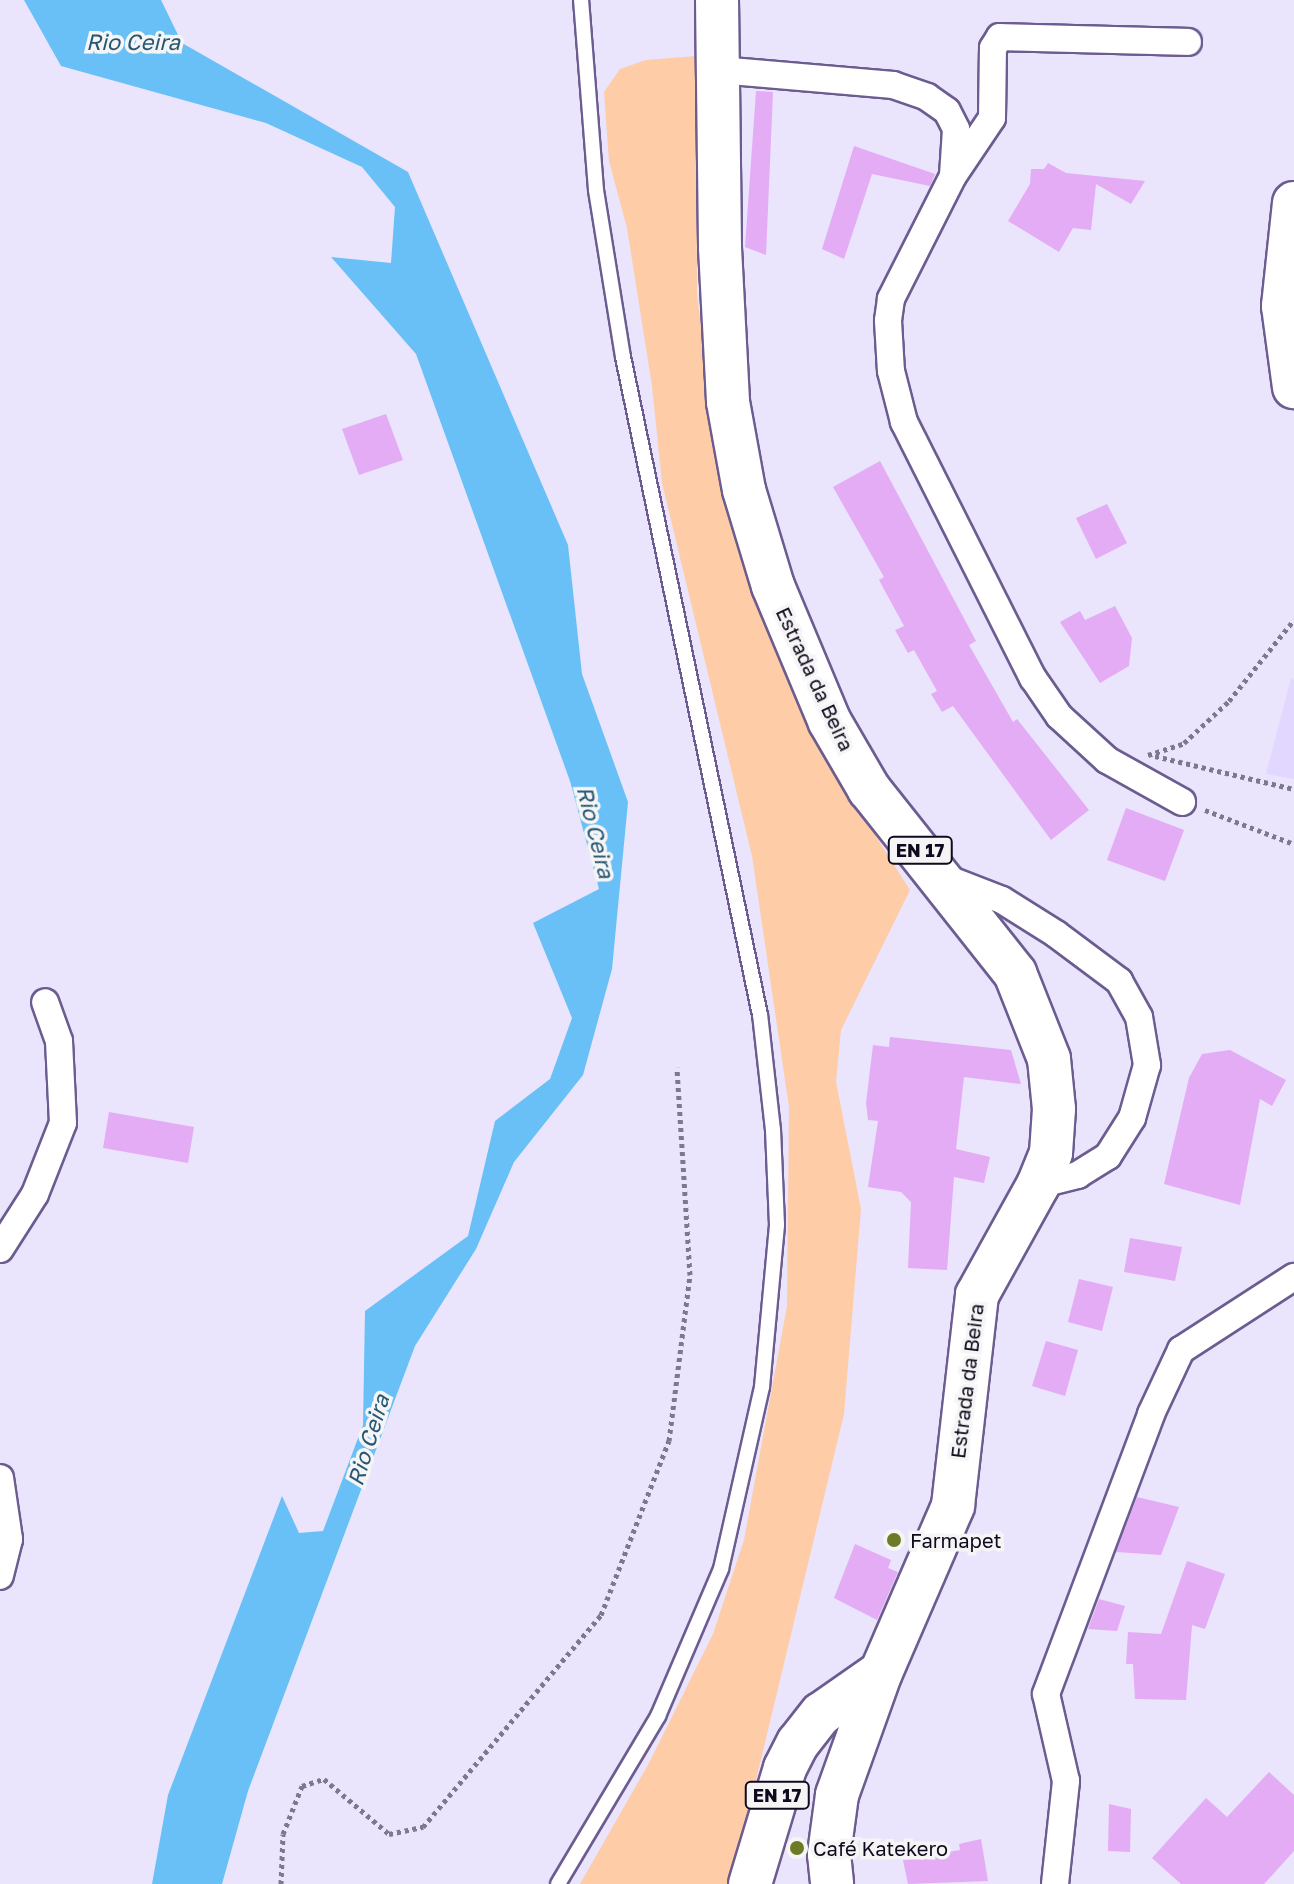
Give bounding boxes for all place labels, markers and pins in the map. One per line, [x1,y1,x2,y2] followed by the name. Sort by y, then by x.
[910,1528,1001,1552] place label: Farmapet
[885,1531,903,1549] marker: Farmapet
[813,1836,948,1860] place label: Café Katekero
[788,1839,806,1857] marker: Café Katekero

